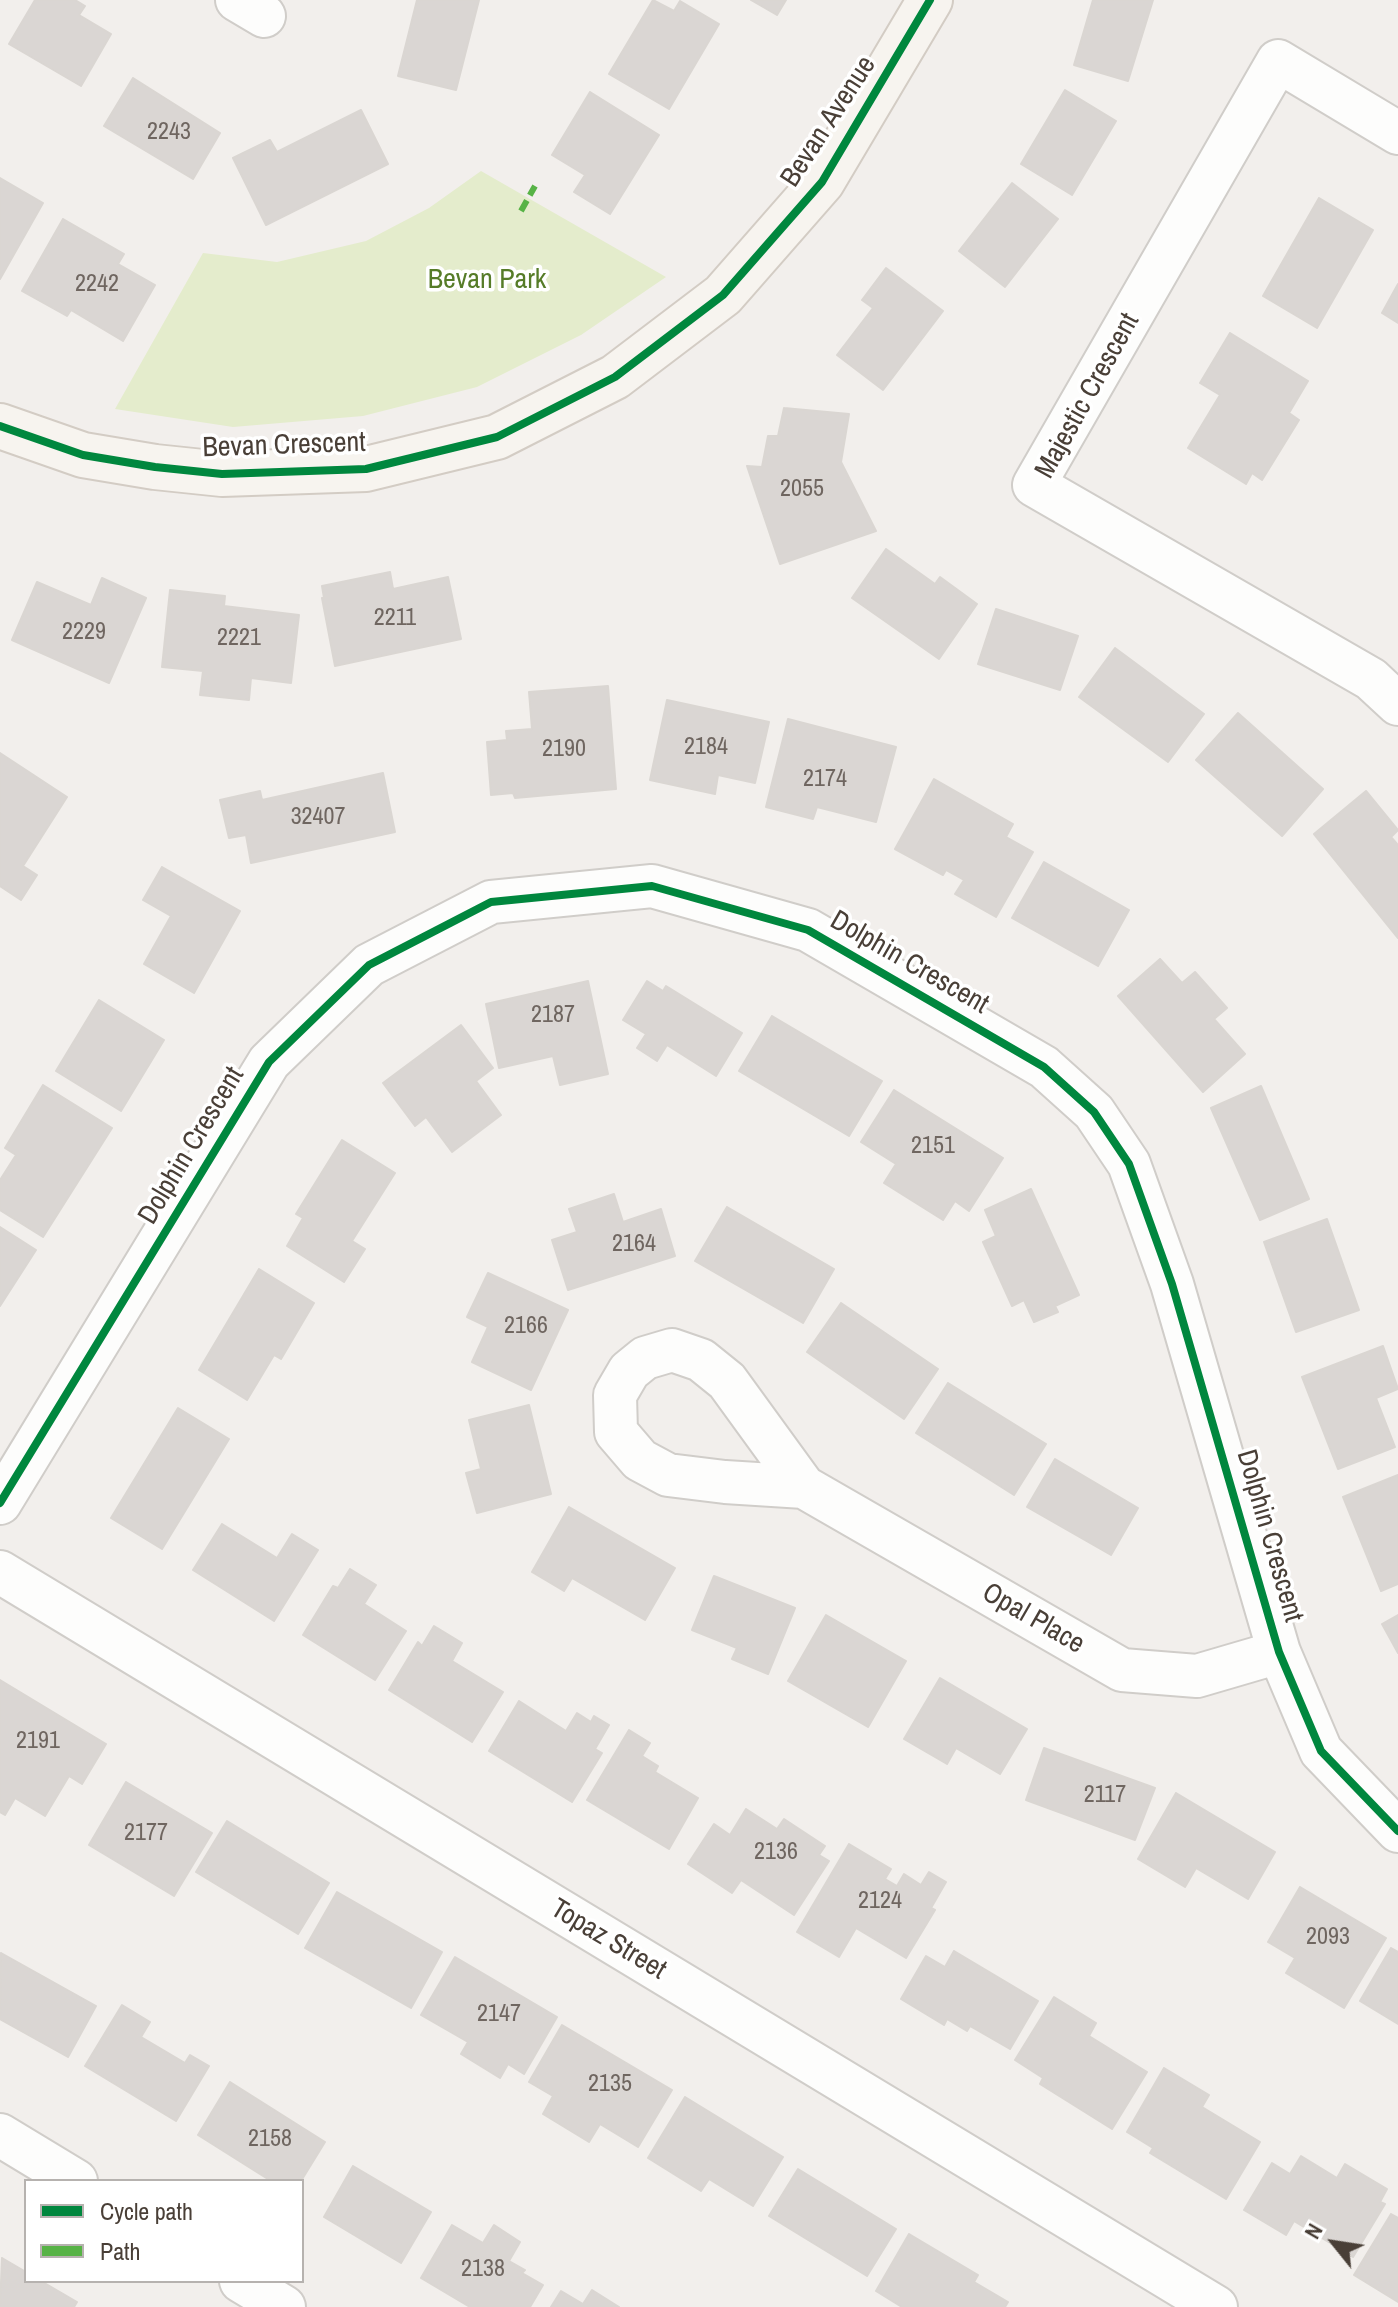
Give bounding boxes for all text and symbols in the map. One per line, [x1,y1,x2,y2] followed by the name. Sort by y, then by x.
[774,50,884,194] street label: Bevan Avenue
[147,119,191,147] house number: 2243
[428,263,546,297] park label: Bevan Park
[75,271,119,299] house number: 2242
[1029,308,1147,484] street label: Majestic Crescent
[202,426,366,466] street label: Bevan Crescent
[780,476,824,504] house number: 2055
[374,605,416,633] house number: 2211
[62,619,106,647] house number: 2229
[217,625,261,653] house number: 2221
[684,734,728,762] house number: 2184
[542,736,586,764] house number: 2190
[803,766,847,794] house number: 2174
[291,804,345,832] house number: 32407
[824,904,994,1022] street label: Dolphin Crescent
[531,1002,575,1030] house number: 2187
[132,1061,252,1231] street label: Dolphin Crescent
[911,1133,955,1161] house number: 2151
[612,1231,656,1259] house number: 2164
[504,1313,548,1341] house number: 2166
[1228,1446,1310,1626] street label: Dolphin Crescent
[976,1576,1090,1662] street label: Opal Place
[16,1728,60,1756] house number: 2191
[1084,1782,1126,1810] house number: 2117
[124,1820,168,1848] house number: 2177
[754,1839,798,1867] house number: 2136
[858,1888,902,1916] house number: 2124
[544,1892,672,1988] street label: Topaz Street
[1306,1924,1350,1952] house number: 2093
[477,2001,521,2029] house number: 2147
[588,2071,632,2099] house number: 2135
[248,2126,292,2154] house number: 2158
[24,2179,304,2283] legend
[100,2195,193,2227] text: Cycle path
[1294,2203,1374,2283] north arrow
[1297,2218,1329,2244] text: N
[100,2235,141,2267] text: Path
[461,2256,505,2284] house number: 2138

